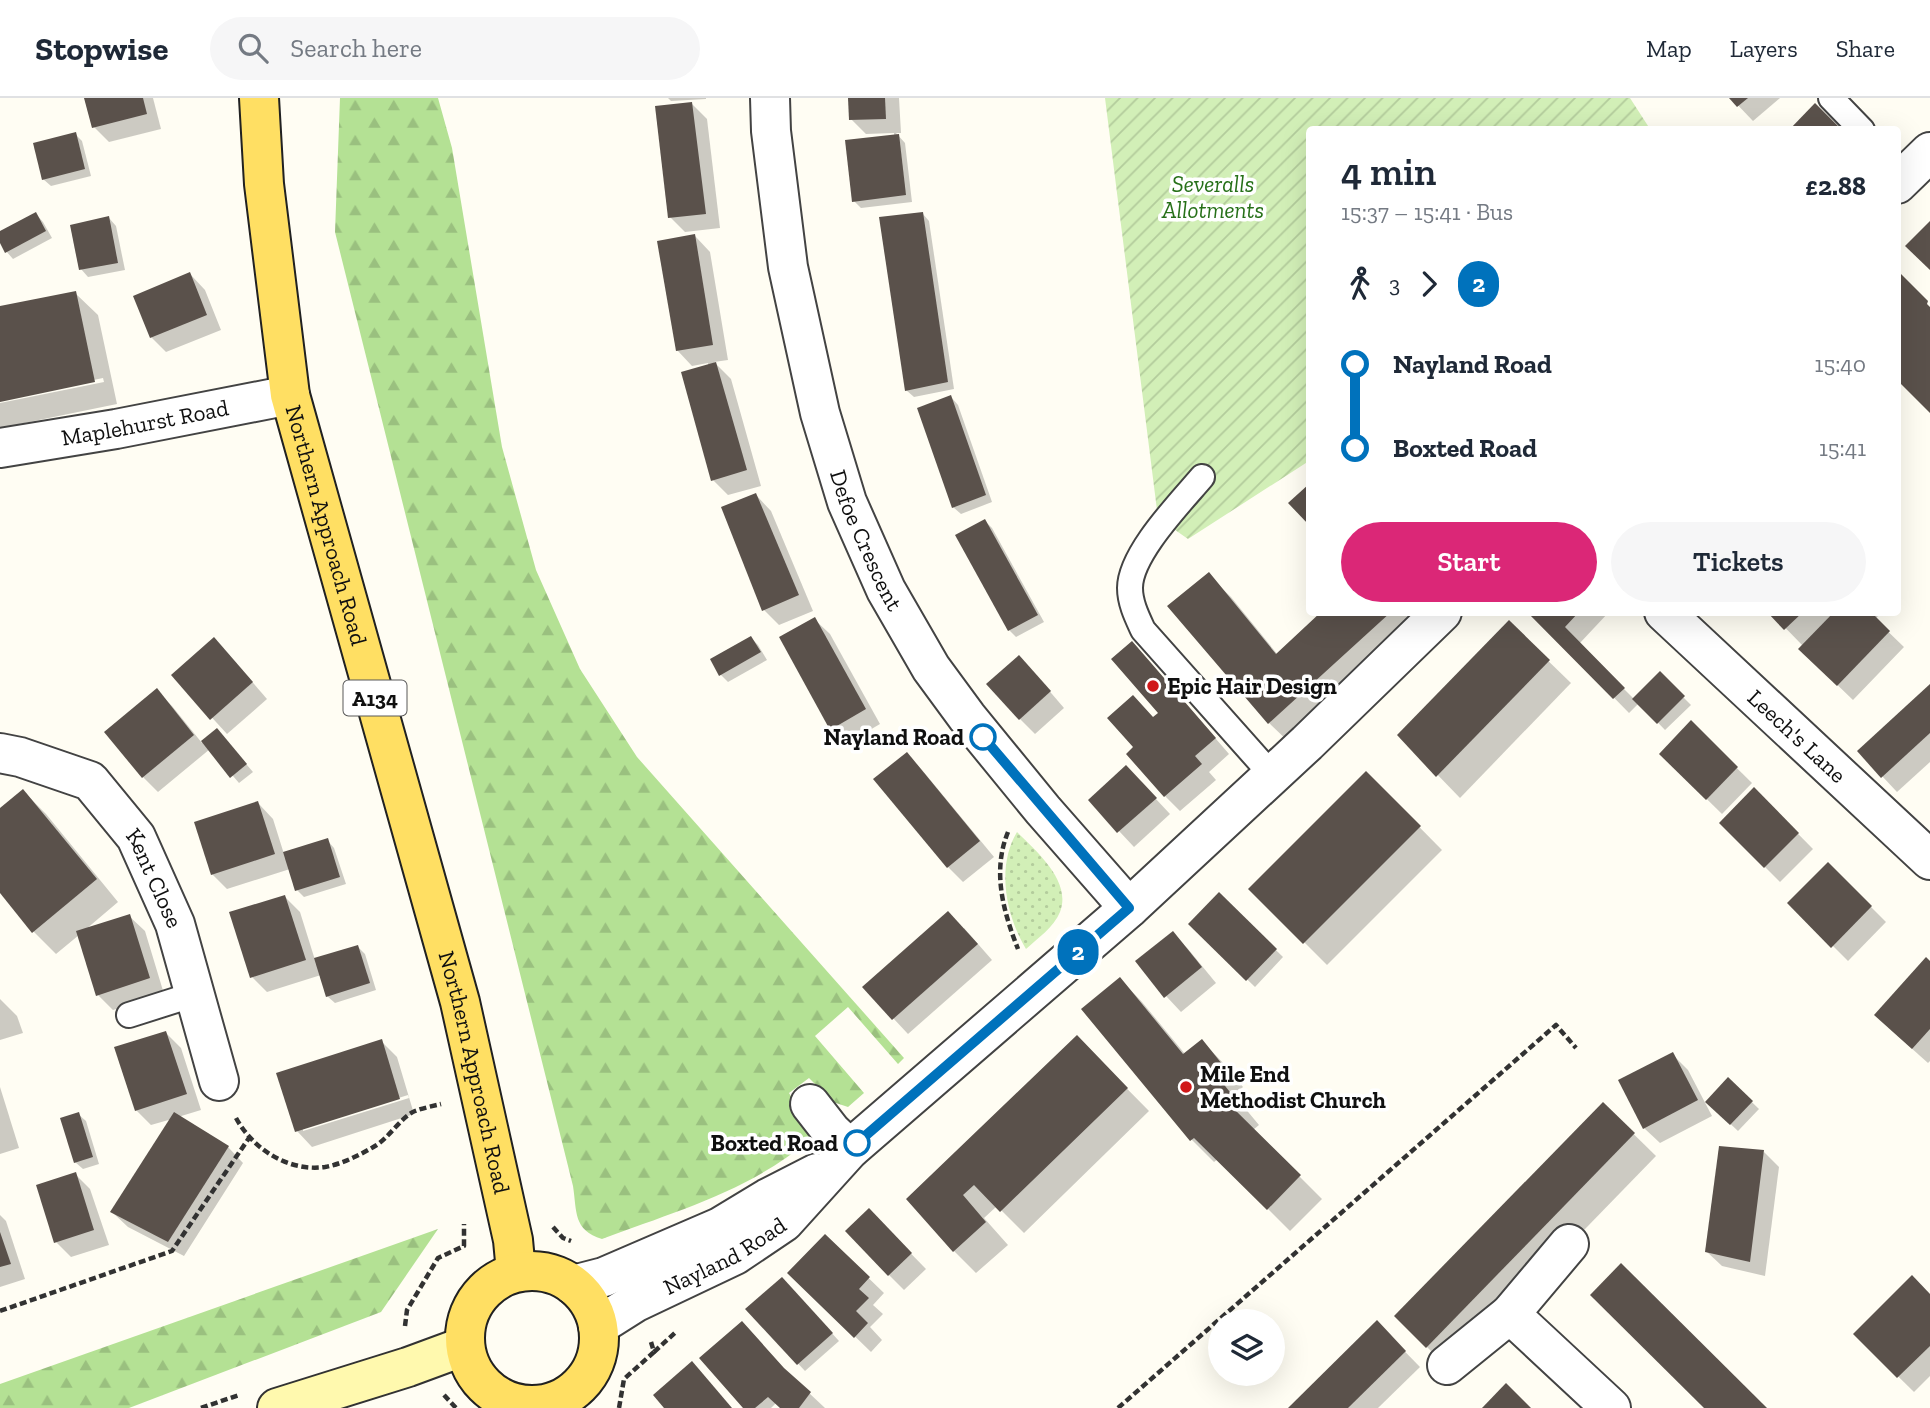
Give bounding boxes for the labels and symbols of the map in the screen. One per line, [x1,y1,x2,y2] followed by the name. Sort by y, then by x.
[1161,170,1264,224] park label: Severalls Allotments
[59,393,231,452] street label: Maplehurst Road
[280,402,374,649] street label: Northern Approach Road
[824,466,909,616] street label: Defoe Crescent
[1167,672,1337,700] place label: Epic Hair Design
[1145,678,1161,694] marker: Epic Hair Design
[344,680,406,716] road number: A134
[1742,683,1852,789] street label: Leech's Lane
[824,723,964,751] place label: Nayland Road
[970,724,996,750] marker: Nayland Road
[120,822,189,932] street label: Kent Close
[1055,929,1101,975] line badge: 2
[432,948,516,1197] street label: Northern Approach Road
[1200,1060,1387,1114] place label: Mile End Methodist Church
[1178,1079,1194,1095] marker: Mile End Methodist Church
[711,1129,838,1157] place label: Boxted Road
[844,1130,870,1156] marker: Boxted Road
[659,1210,792,1301] street label: Nayland Road

